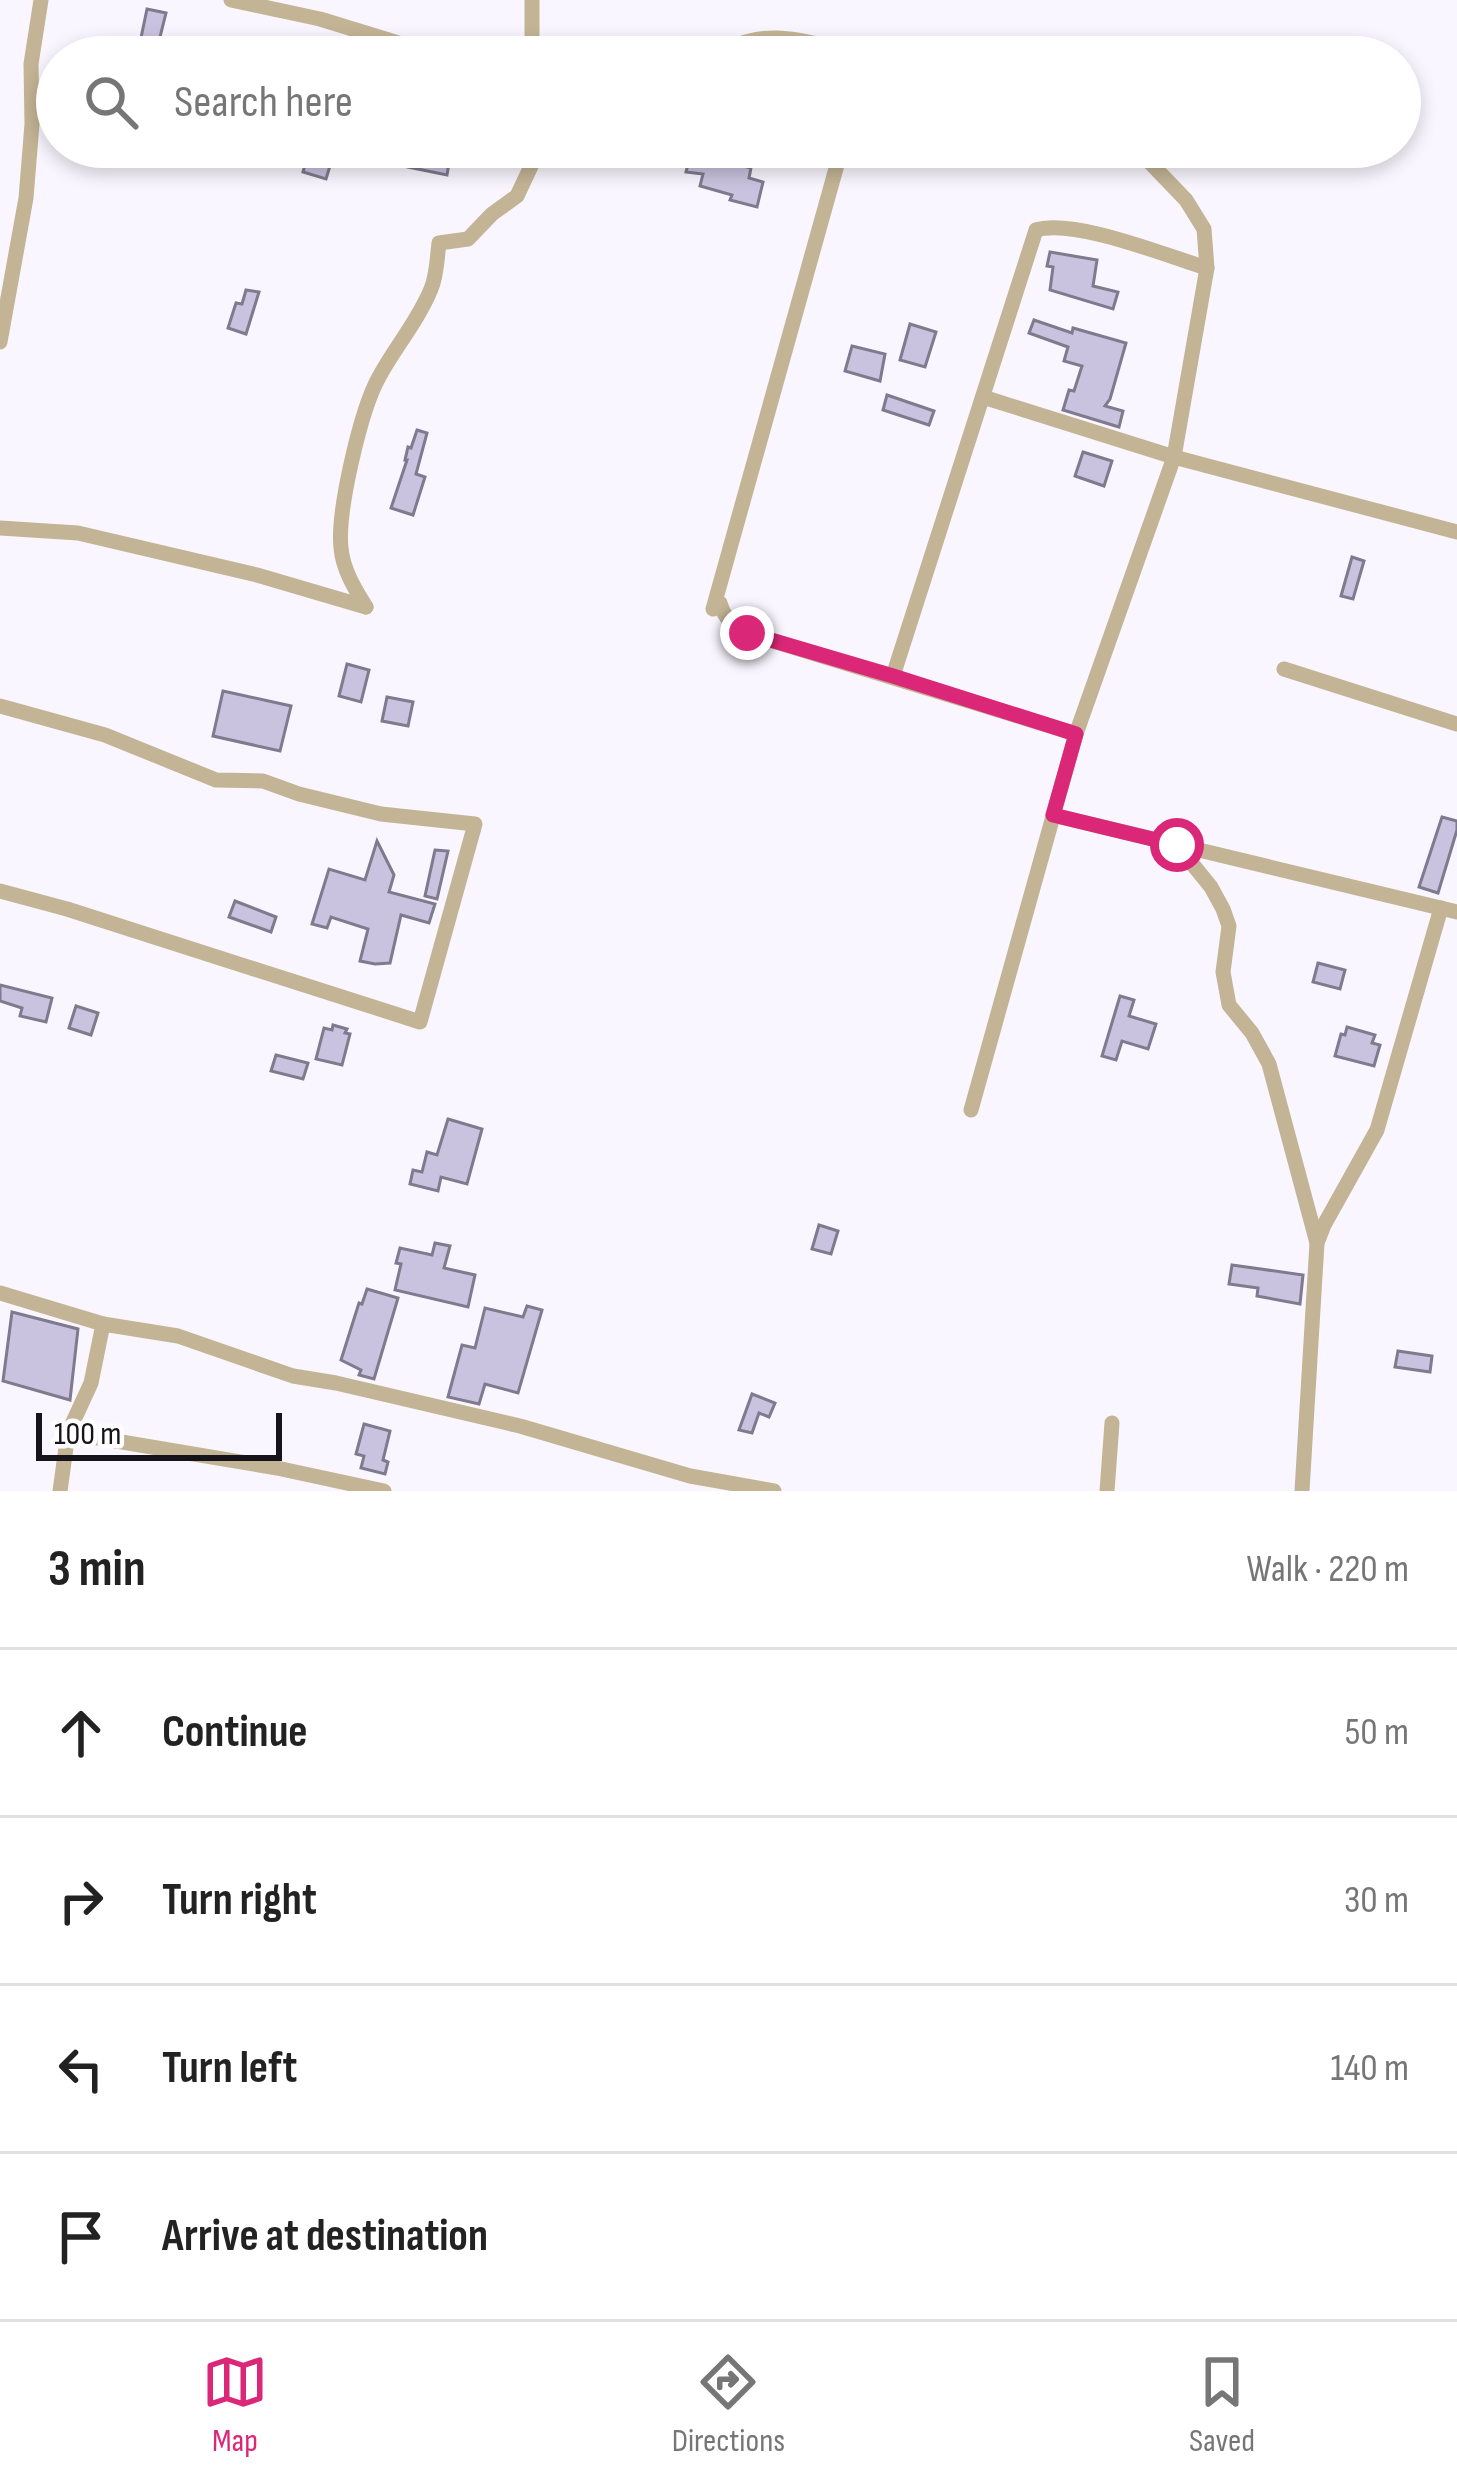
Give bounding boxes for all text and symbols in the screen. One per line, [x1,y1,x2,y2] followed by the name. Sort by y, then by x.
[36,36,1421,168] search box
[78,69,144,135] icon: search
[174,75,353,130] text: Search here
[720,606,774,660] route end
[1150,818,1204,872] route start
[36,1407,282,1460] scale bar
[54,1414,121,1454] text: 100 m
[48,1539,146,1600] text: 3 min
[1247,1546,1409,1593] text: Walk · 220 m
[48,1700,114,1766] icon: ahead
[162,1705,308,1760] text: Continue
[1345,1709,1409,1756] text: 50 m
[48,1868,114,1934] icon: right
[162,1873,317,1928] text: Turn right
[1344,1877,1409,1924] text: 30 m
[48,2036,114,2102] icon: left
[162,2041,297,2096] text: Turn left
[1330,2045,1409,2092] text: 140 m
[48,2204,114,2270] icon: arrive
[162,2209,488,2264] text: Arrive at destination
[202,2349,268,2461] tab: Map
[672,2349,785,2461] tab: Directions
[1189,2349,1255,2461] tab: Saved

